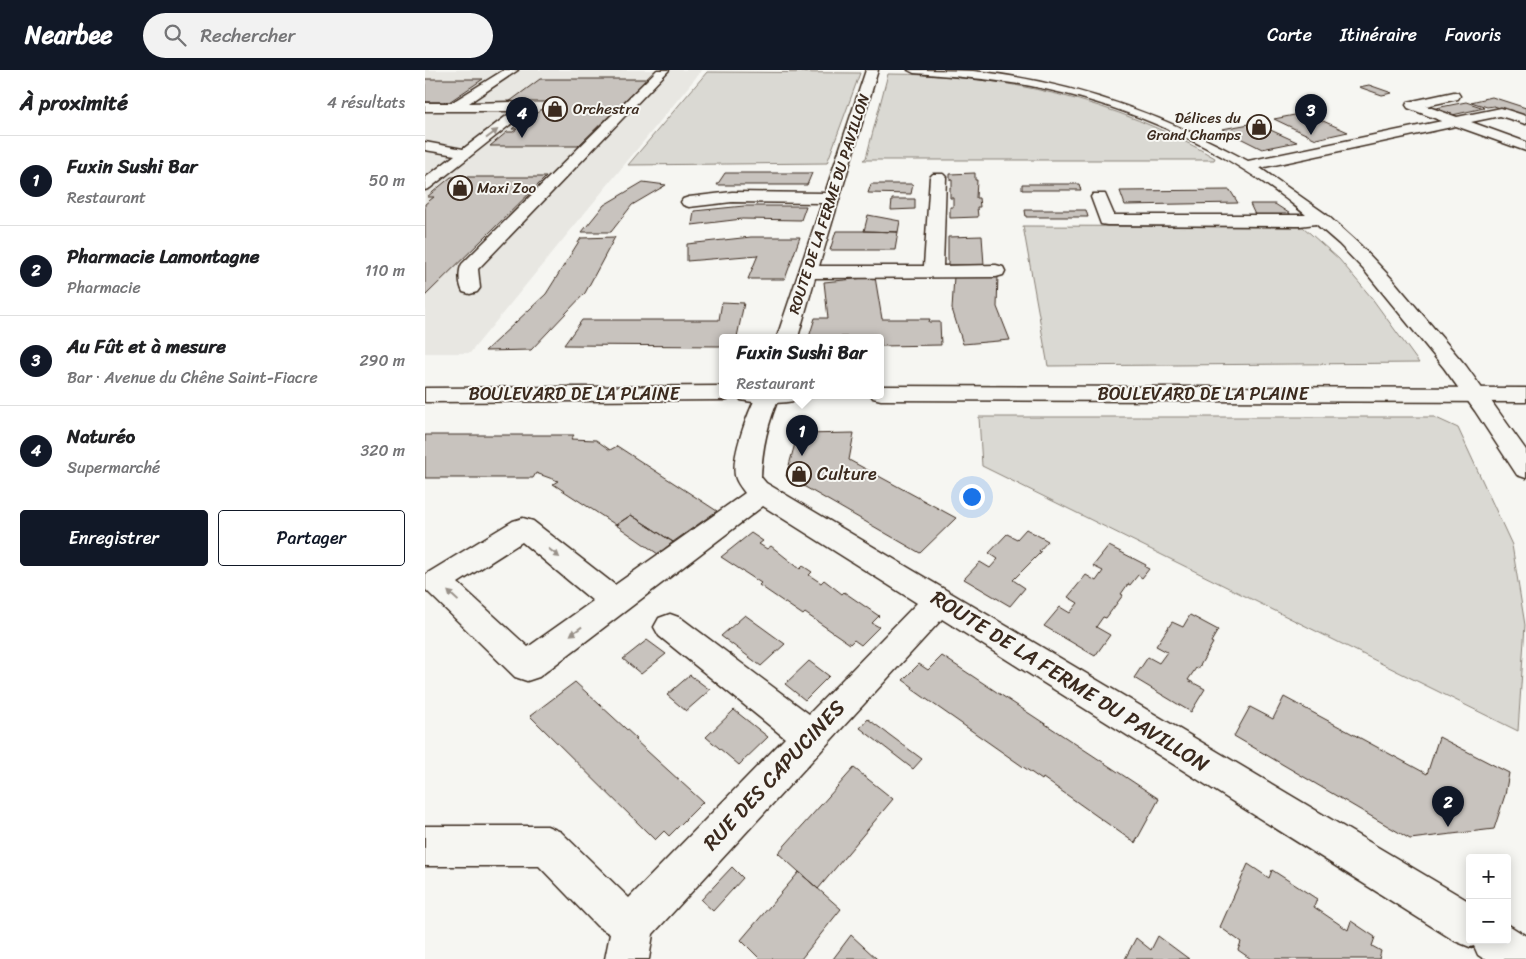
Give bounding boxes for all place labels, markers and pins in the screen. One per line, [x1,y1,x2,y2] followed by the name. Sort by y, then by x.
[1295,94,1327,135] pin: 3
[542,96,568,122] shop icon: Orchestra
[573,96,640,122] place label: Orchestra
[506,97,538,138] pin: 4
[1147,105,1241,148] place label: Délices du Grand Champs
[1246,114,1272,140] shop icon: Délices du Grand Champs
[447,175,473,201] shop icon: Maxi Zoo
[477,175,537,201] place label: Maxi Zoo
[786,415,818,456] pin: 1
[817,458,877,490] place label: Culture
[786,461,812,487] shop icon: Culture
[1432,786,1464,827] pin: 2

